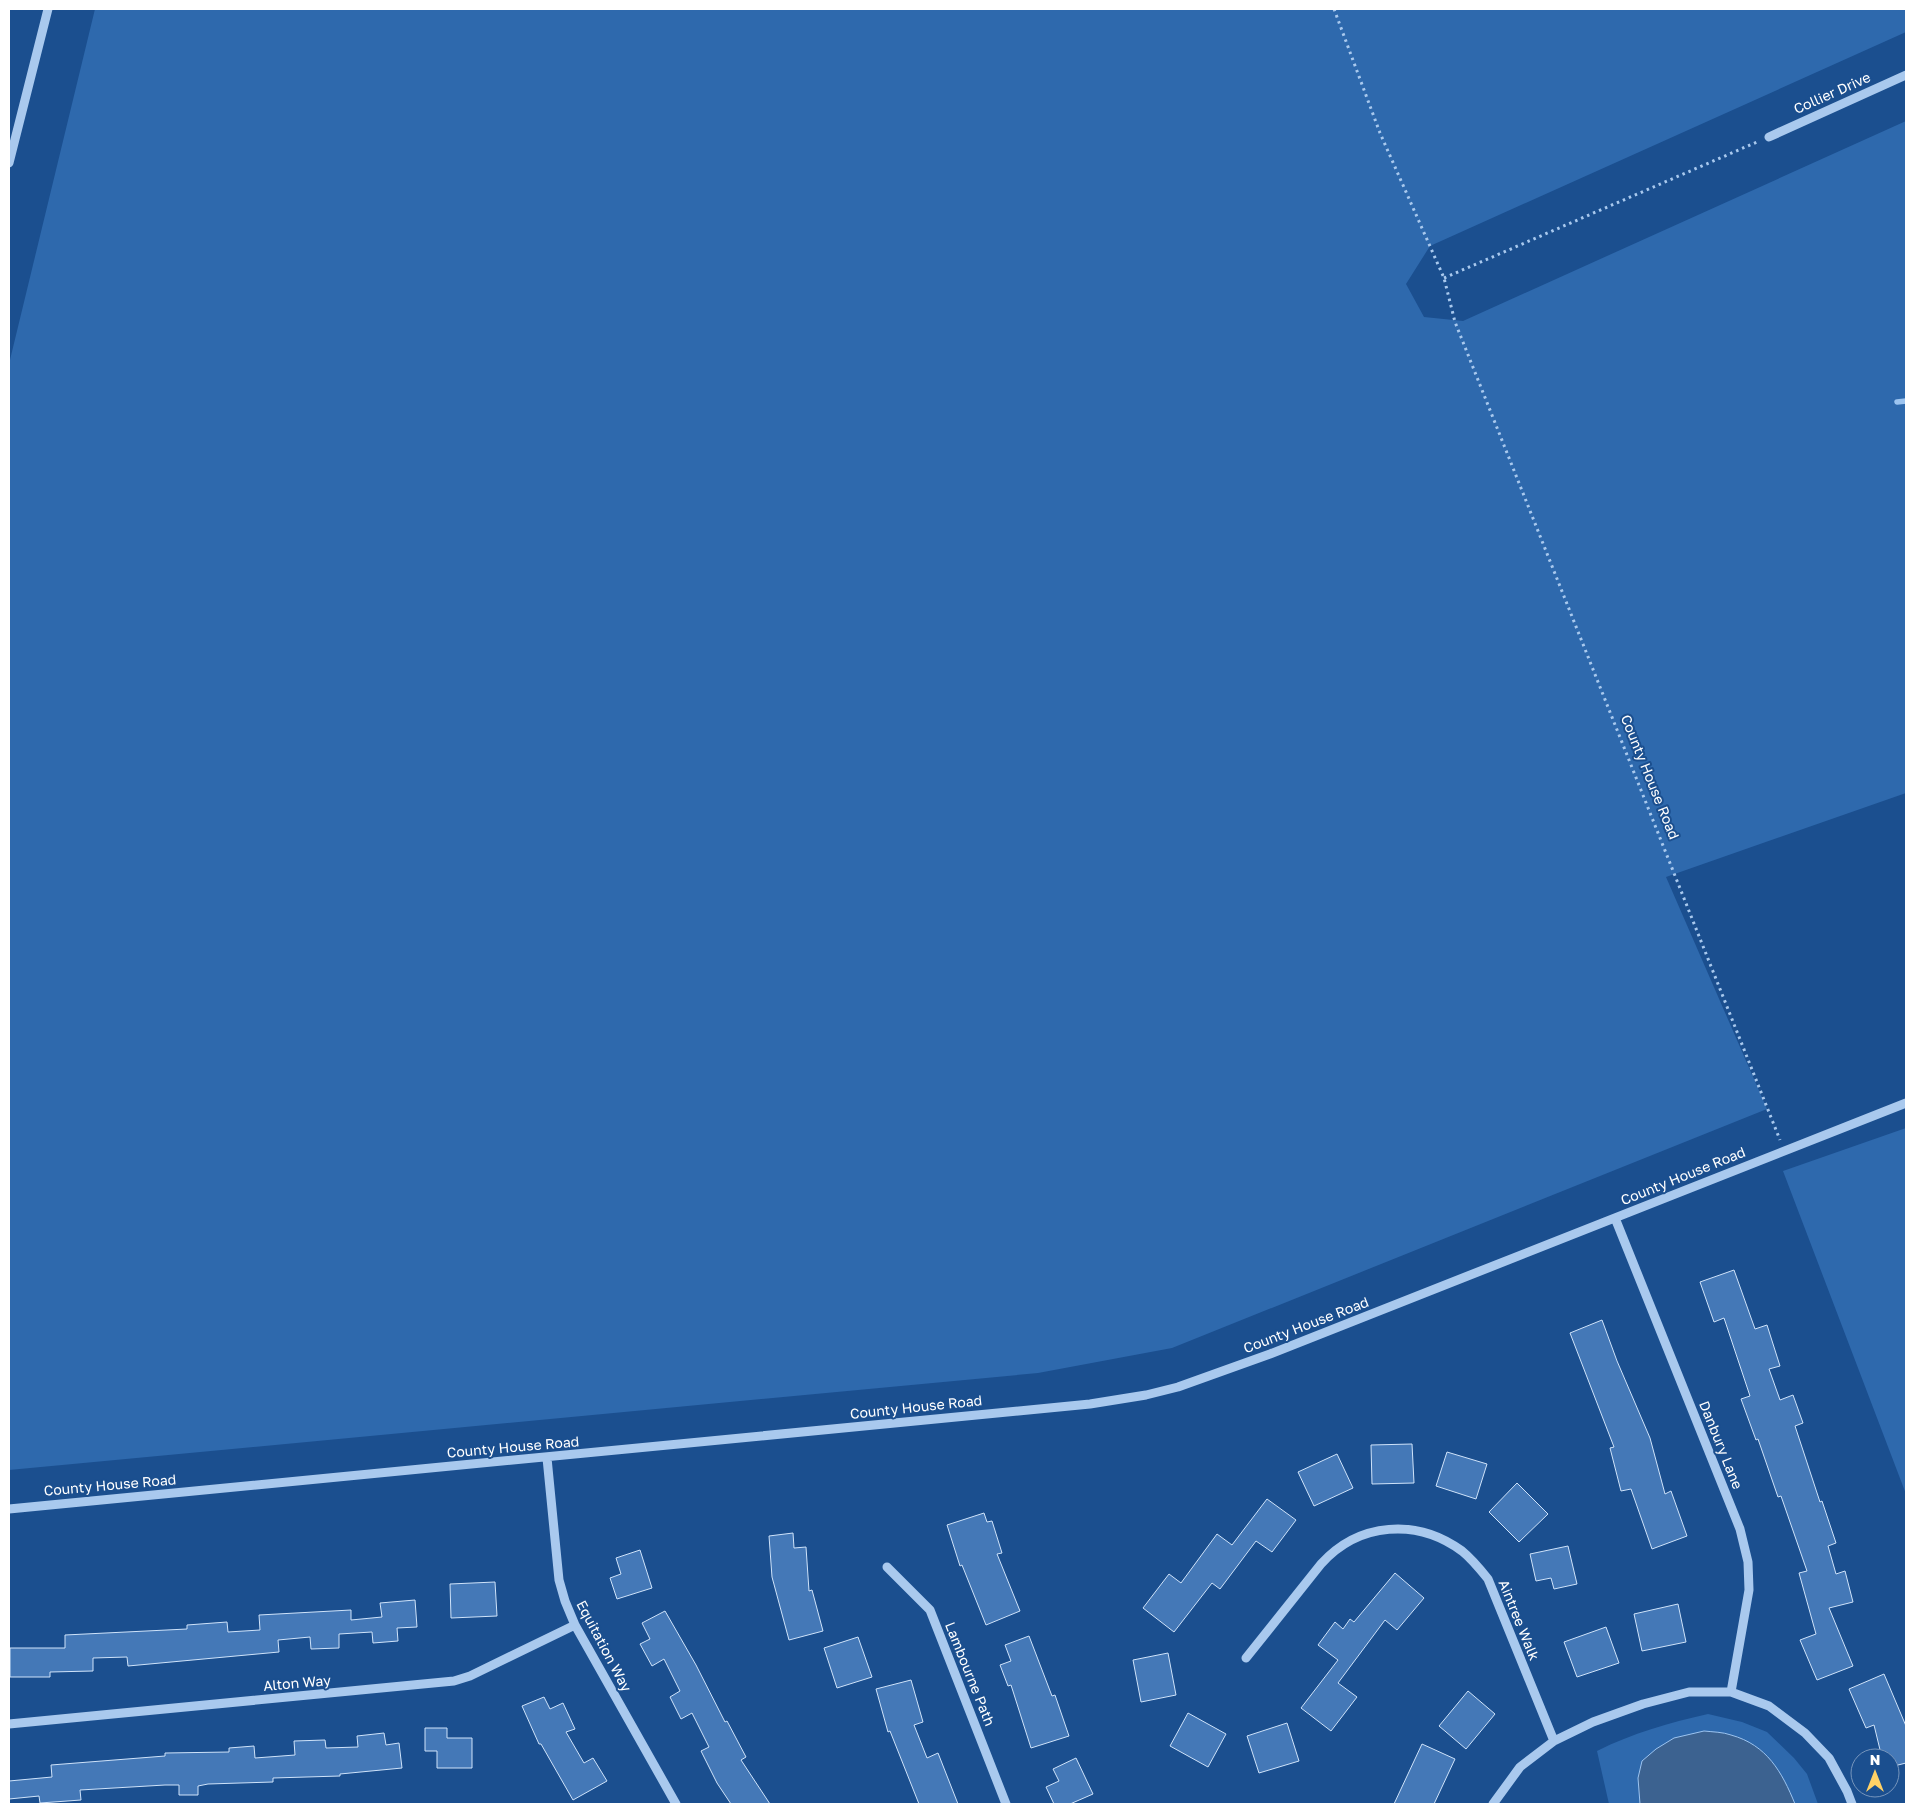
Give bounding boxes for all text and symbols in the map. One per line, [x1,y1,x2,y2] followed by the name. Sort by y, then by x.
[1791,68,1873,117] street label: Collier Drive
[1618,712,1683,842] street label: County House Road
[1618,1143,1748,1208] street label: County House Road
[1241,1293,1371,1356] street label: County House Road
[849,1391,983,1422] street label: County House Road
[1696,1398,1747,1491] street label: Danbury Lane
[446,1432,580,1461] street label: County House Road
[43,1470,177,1499] street label: County House Road
[1496,1577,1543,1663] street label: Aintree Walk
[573,1597,636,1694] street label: Equitation Way
[942,1619,999,1728] street label: Lambourne Path
[262,1671,332,1694] street label: Alton Way
[1850,1748,1900,1798] north arrow
[1870,1751,1880,1768] text: N

